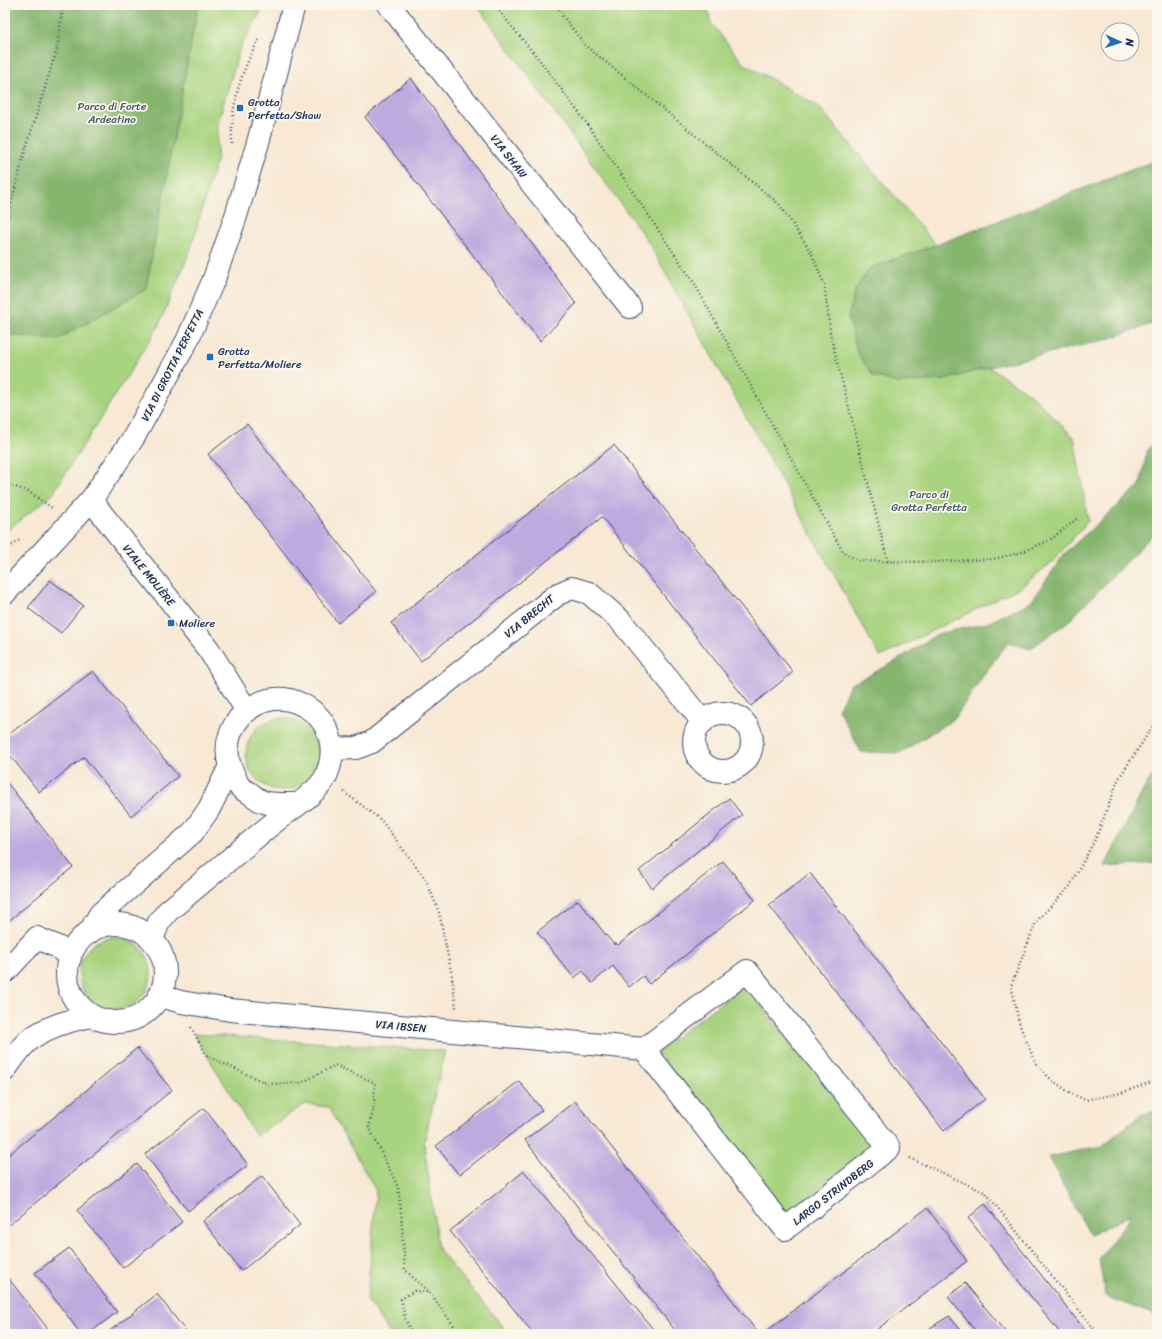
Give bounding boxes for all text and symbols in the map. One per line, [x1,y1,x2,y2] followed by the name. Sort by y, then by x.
[1100,22,1140,62] north arrow
[1120,37,1139,47] text: N
[248,93,322,125] place label: Grotta Perfetta/Shaw
[78,97,147,129] park label: Parco di Forte Ardeatino
[235,103,245,113] marker: Grotta Perfetta/Shaw
[485,130,532,183] street label: VIA SHAW
[136,306,209,425] street label: VIA DI GROTTA PERFETTA
[218,342,302,374] place label: Grotta Perfetta/Moliere
[205,352,215,362] marker: Grotta Perfetta/Moliere
[891,485,967,517] park label: Parco di Grotta Perfetta
[117,540,180,611] street label: VIALE MOLIÈRE
[500,590,559,643] street label: VIA BRECHT
[179,614,216,633] place label: Moliere
[166,618,176,628] marker: Moliere
[375,1015,428,1038] street label: VIA IBSEN
[788,1154,878,1230] street label: LARGO STRINDBERG

